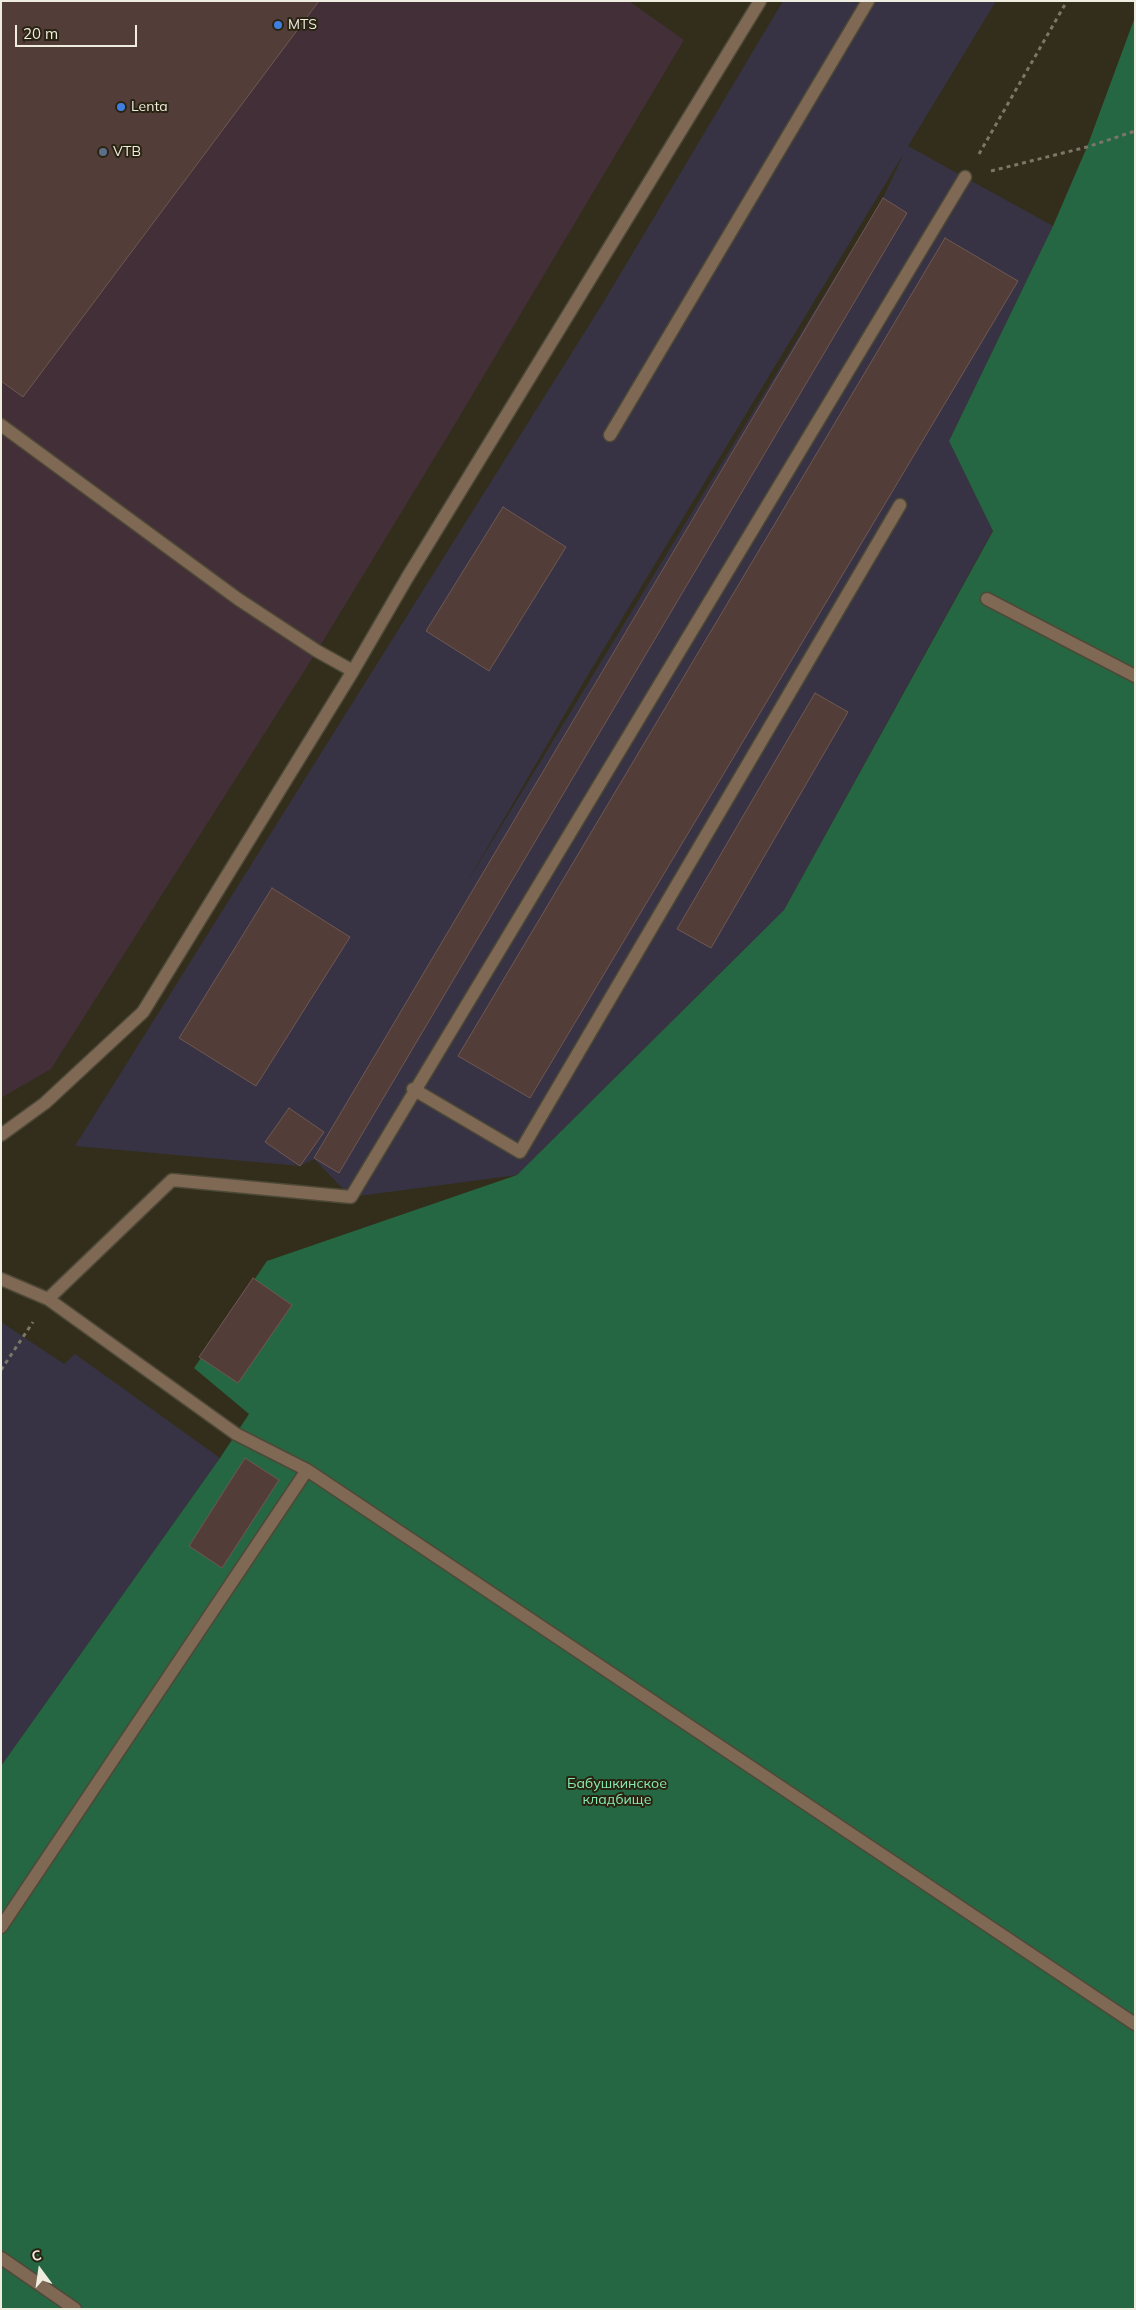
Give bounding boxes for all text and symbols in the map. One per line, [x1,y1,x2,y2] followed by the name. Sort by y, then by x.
[18,15,140,47] scale bar
[288,17,317,33] place label: MTS
[272,19,284,31] marker: MTS
[23,24,58,43] text: 20 m
[131,99,168,115] place label: Lenta
[115,101,127,113] marker: Lenta
[113,144,141,160] place label: VTB
[97,146,109,158] marker: VTB
[567,1776,667,1808] park label: Бабушкинское кладбище
[15,2245,65,2295] north arrow
[30,2246,43,2265] text: С

